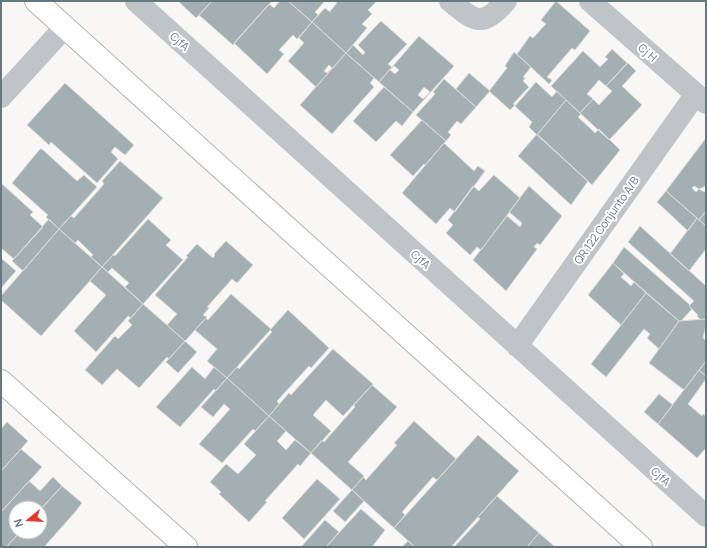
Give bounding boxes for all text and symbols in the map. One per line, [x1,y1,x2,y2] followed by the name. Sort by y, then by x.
[167,28,193,54] street label: CjfA
[635,40,661,64] street label: Cj H
[570,173,642,267] street label: QR 122 Conjunto A/B
[408,246,434,272] street label: CjfA
[648,463,674,489] street label: CjfA
[8,500,48,540] north arrow
[10,517,26,529] text: N

